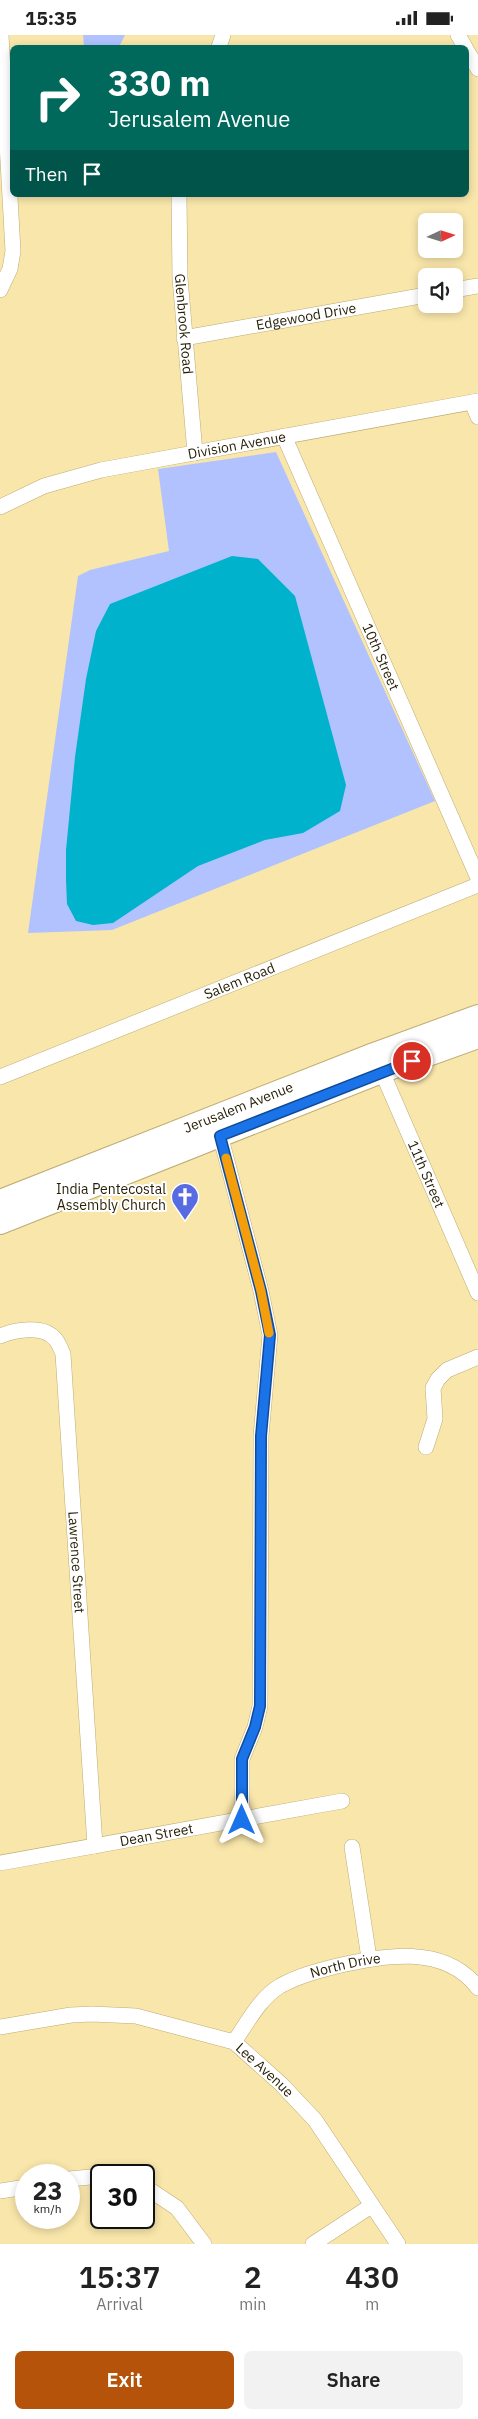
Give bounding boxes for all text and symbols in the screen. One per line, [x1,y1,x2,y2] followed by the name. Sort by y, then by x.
[25,6,77,30] text: 15:35
[108,60,211,106] text: 330 m
[25,65,90,130] icon: right
[108,104,290,133] text: Jerusalem Avenue
[78,160,106,188] icon: arrive
[25,162,68,186] text: Then
[418,213,462,257] north arrow
[418,213,463,313] map controls
[418,268,463,313] button: sound
[171,273,197,375] street label: Glenbrook Road
[255,299,358,334] street label: Edgewood Drive
[186,427,288,463] street label: Division Avenue
[358,620,403,693] street label: 10th Street
[201,959,278,1003] street label: Salem Road
[391,1040,433,1082] pin
[398,1047,426,1075] icon: arrive
[181,1078,296,1137] street label: Jerusalem Avenue
[404,1138,449,1211] street label: 11th Street
[56,1180,166,1214] place label: India Pentecostal Assembly Church
[170,1182,200,1221] church icon: India Pentecostal Assembly Church
[64,1510,89,1614] street label: Lawrence Street
[215,1793,267,1845] position arrow
[118,1819,195,1850] street label: Dean Street
[308,1949,382,1982] street label: North Drive
[232,2039,298,2101] street label: Lee Avenue
[90,2164,155,2229] speed limit sign: 30
[32,2174,63,2207] text: 23
[33,2201,62,2216] text: km/h
[79,2257,160,2296] text: 15:37
[244,2257,262,2296] text: 2
[345,2257,399,2296] text: 430
[96,2294,143,2314] text: Arrival
[239,2294,266,2314] text: min
[365,2294,379,2314] text: m
[15,2351,234,2409] button: Exit
[244,2351,463,2409] button: Share

